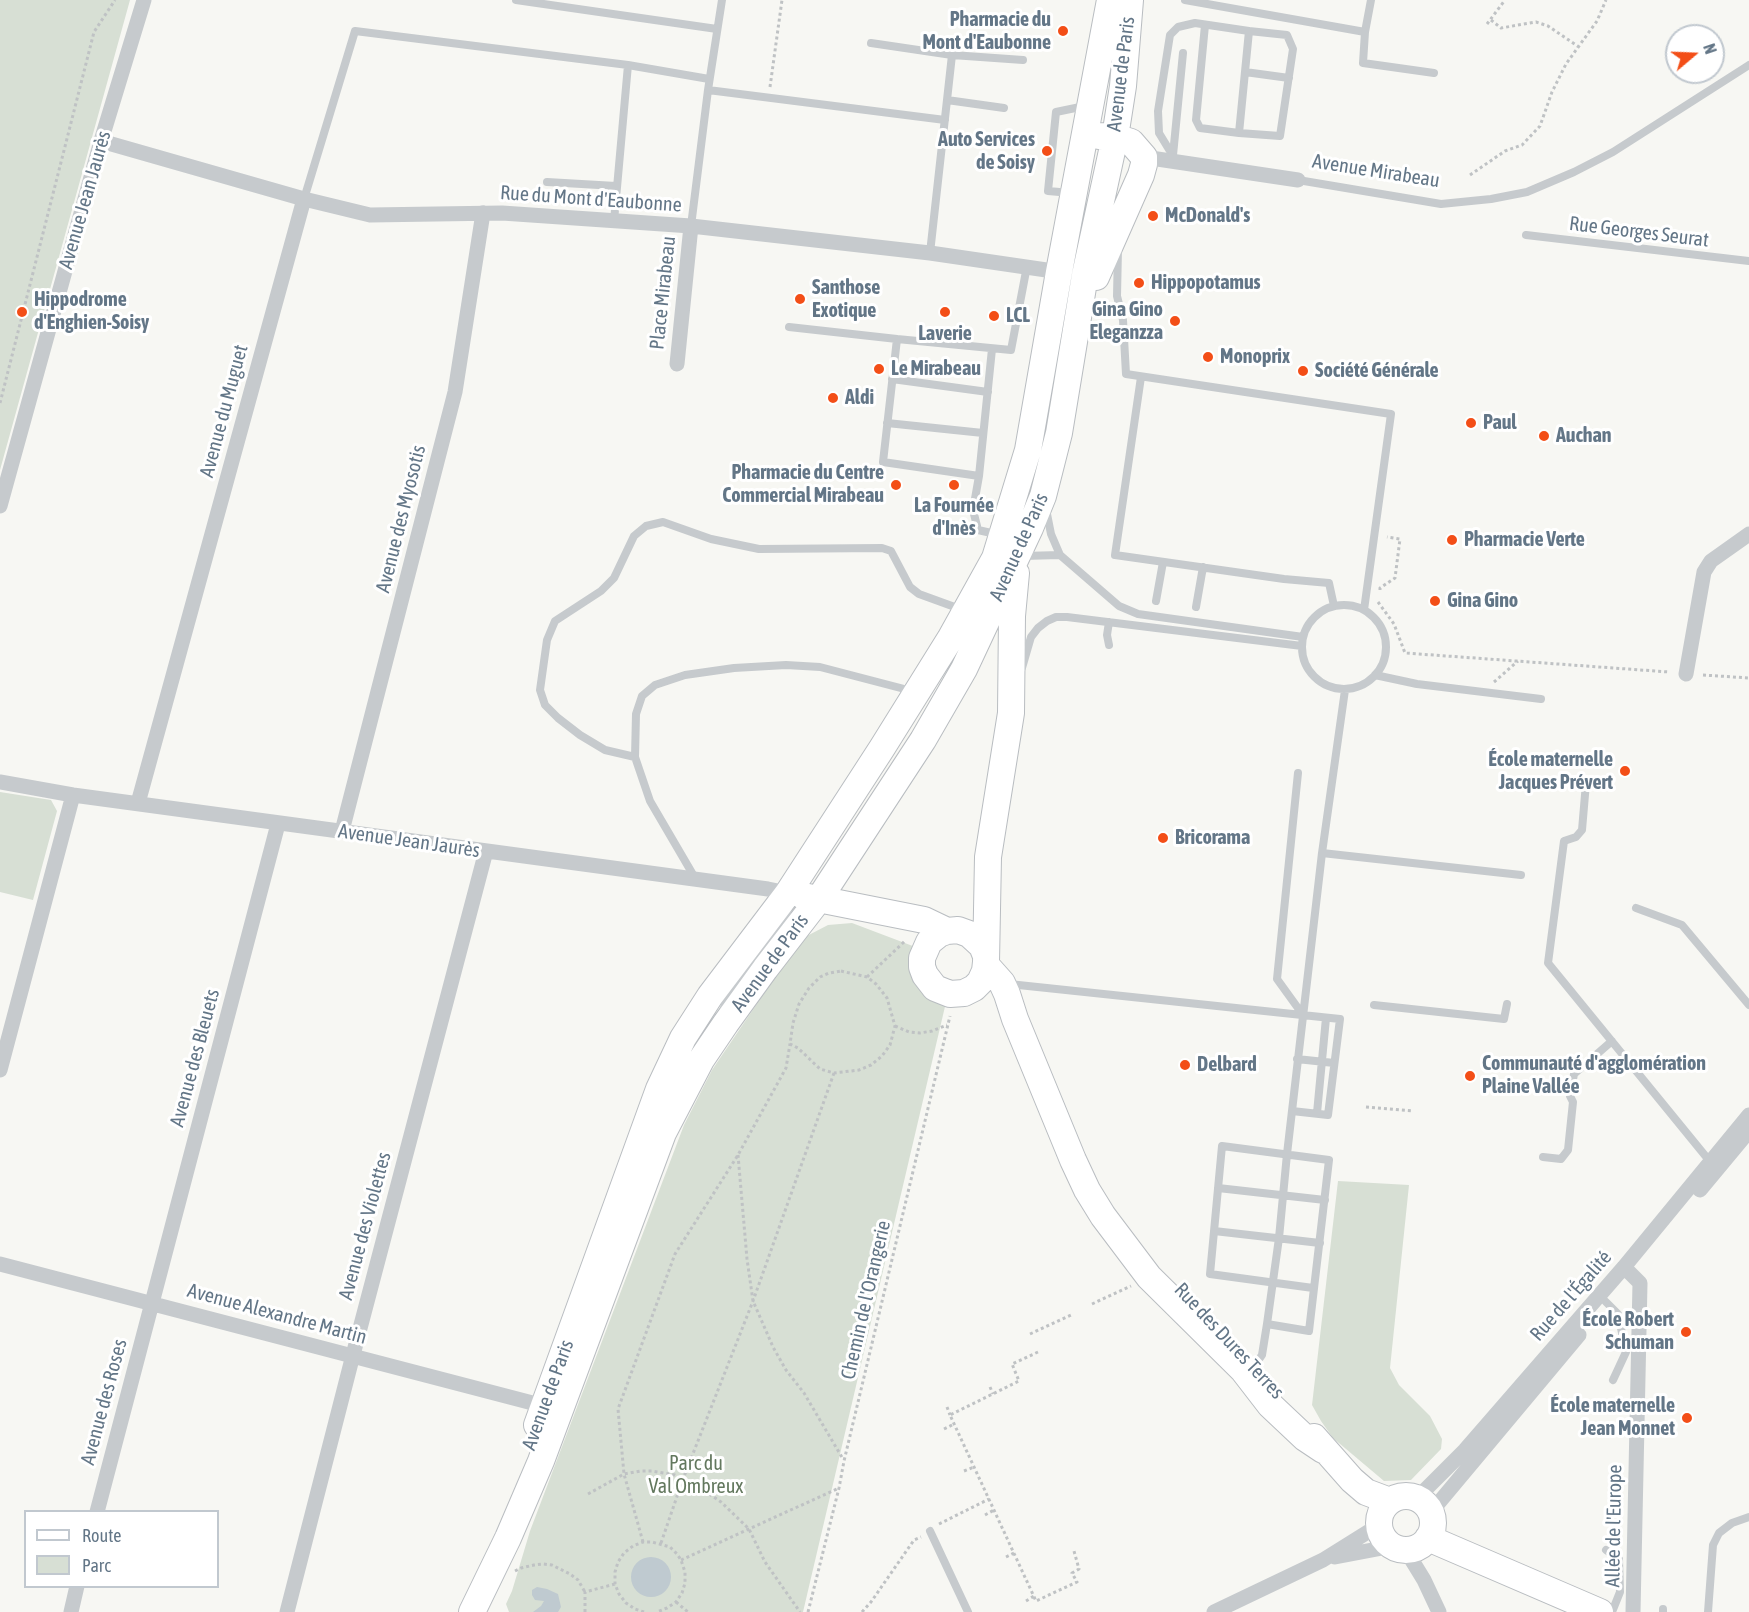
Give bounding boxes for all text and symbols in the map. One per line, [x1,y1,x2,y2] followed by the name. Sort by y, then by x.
[922,8,1051,55] place label: Pharmacie du Mont d'Eaubonne
[1102,15,1140,133] street label: Avenue de Paris
[1056,24,1070,38] marker: Pharmacie du Mont d'Eaubonne
[1665,24,1725,84] north arrow
[1700,41,1720,56] text: N
[54,128,116,272] street label: Avenue Jean Jaurès
[938,128,1035,175] place label: Auto Services de Soisy
[1040,144,1054,158] marker: Auto Services de Soisy
[1311,149,1441,193] street label: Avenue Mirabeau
[499,181,683,217] street label: Rue du Mont d'Eaubonne
[1165,204,1250,228] place label: McDonald's
[1146,209,1160,223] marker: McDonald's
[1568,212,1710,252] street label: Rue Georges Seurat
[645,235,681,351] street label: Place Mirabeau
[1151,271,1261,295] place label: Hippopotamus
[812,276,880,323] place label: Santhose Exotique
[1132,276,1146,290] marker: Hippopotamus
[34,288,149,335] place label: Hippodrome d'Enghien-Soisy
[793,292,807,306] marker: Santhose Exotique
[1089,298,1163,345] place label: Gina Gino Eleganzza
[1006,304,1030,328] place label: LCL
[15,305,29,319] marker: Hippodrome d'Enghien-Soisy
[938,305,952,319] marker: Laverie
[987,309,1001,323] marker: LCL
[1168,314,1182,328] marker: Gina Gino Eleganzza
[918,322,972,346] place label: Laverie
[195,342,253,480] street label: Avenue du Muguet
[1220,345,1290,369] place label: Monoprix
[1201,350,1215,364] marker: Monoprix
[891,357,981,381] place label: Le Mirabeau
[1315,359,1439,383] place label: Société Générale
[872,362,886,376] marker: Le Mirabeau
[1296,364,1310,378] marker: Société Générale
[845,386,874,410] place label: Aldi
[826,391,840,405] marker: Aldi
[1483,411,1517,435] place label: Paul
[1464,416,1478,430] marker: Paul
[1556,424,1612,448] place label: Auchan
[1537,429,1551,443] marker: Auchan
[371,443,431,595] street label: Avenue des Myosotis
[722,461,884,508] place label: Pharmacie du Centre Commercial Mirabeau
[889,478,903,492] marker: Pharmacie du Centre Commercial Mirabeau
[947,478,961,492] marker: La Fournée d'Inès
[985,489,1053,605] street label: Avenue de Paris
[914,494,994,541] place label: La Fournée d'Inès
[1464,528,1585,552] place label: Pharmacie Verte
[1445,533,1459,547] marker: Pharmacie Verte
[1447,589,1518,613] place label: Gina Gino
[1428,594,1442,608] marker: Gina Gino
[1488,748,1613,795] place label: École maternelle Jacques Prévert
[1618,764,1632,778] marker: École maternelle Jacques Prévert
[337,819,481,863] street label: Avenue Jean Jaurès
[1175,826,1250,850] place label: Bricorama
[1156,831,1170,845] marker: Bricorama
[726,909,814,1017] street label: Avenue de Paris
[165,986,225,1130] street label: Avenue des Bleuets
[1482,1052,1706,1099] place label: Communauté d'agglomération Plaine Vallée
[1197,1053,1257,1077] place label: Delbard
[1178,1058,1192,1072] marker: Delbard
[1463,1069,1477,1083] marker: Communauté d'agglomération Plaine Vallée
[334,1150,396,1302] street label: Avenue des Violettes
[836,1218,896,1382] street label: Chemin de l'Orangerie
[1525,1246,1617,1346] street label: Rue de l'Égalité
[1169,1278,1289,1404] street label: Rue des Dures Terres
[185,1279,369,1349] street label: Avenue Alexandre Martin
[1582,1308,1674,1355] place label: École Robert Schuman
[1679,1325,1693,1339] marker: École Robert Schuman
[76,1337,132,1467] street label: Avenue des Roses
[517,1337,579,1453] street label: Avenue de Paris
[1550,1394,1675,1441] place label: École maternelle Jean Monnet
[1680,1411,1694,1425] marker: École maternelle Jean Monnet
[649,1452,743,1499] park label: Parc du Val Ombreux
[1601,1464,1627,1588] street label: Allée de l'Europe
[24,1510,219,1588] legend
[82,1525,121,1546] text: Route
[82,1555,111,1576] text: Parc

